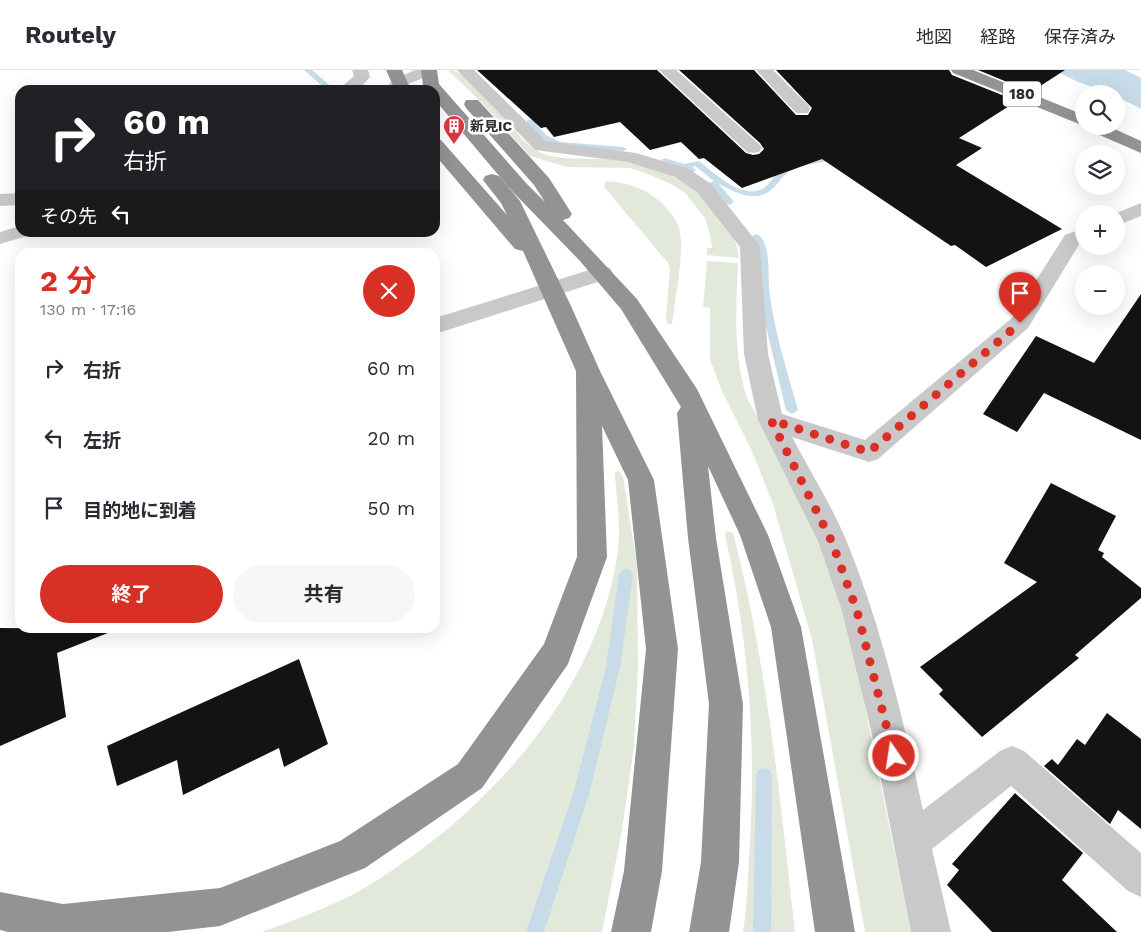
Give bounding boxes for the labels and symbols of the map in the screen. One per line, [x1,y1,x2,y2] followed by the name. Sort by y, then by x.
[1003,82,1041,106] road number: 180
[442,114,466,145] building icon: 新見IC
[470,118,512,134] place label: 新見IC
[999,272,1041,323] pin
[867,729,919,781] position arrow

